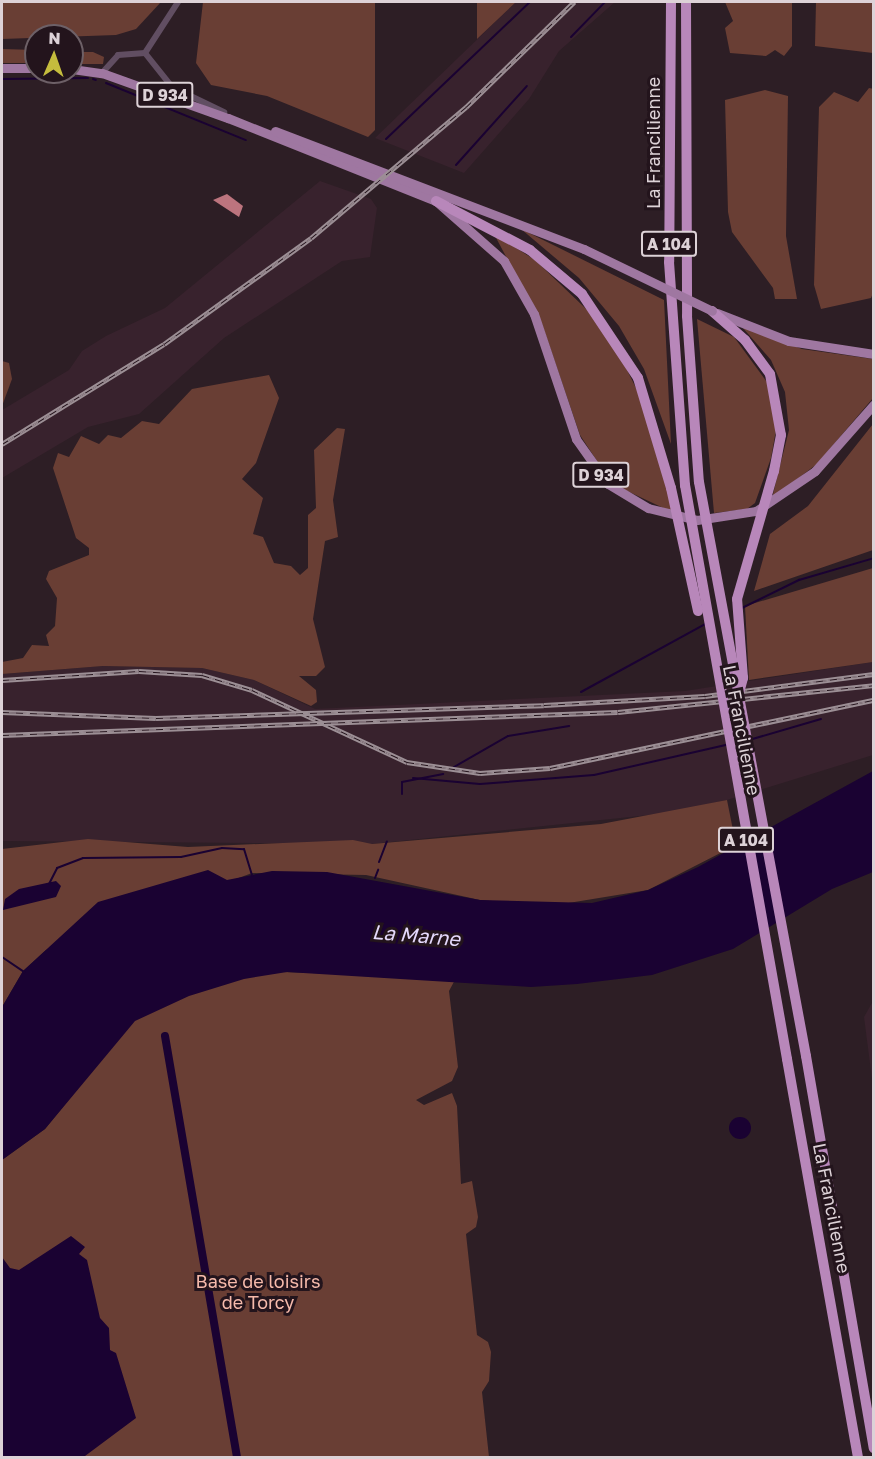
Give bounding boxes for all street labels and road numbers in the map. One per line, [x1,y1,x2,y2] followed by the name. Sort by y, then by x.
[642,77,664,209] street label: La Francilienne
[135,82,195,108] road number: D 934
[640,231,698,257] road number: A 104
[571,462,631,488] road number: D 934
[719,663,765,797] street label: La Francilienne
[718,827,774,853] road number: A 104
[809,1141,855,1275] street label: La Francilienne

